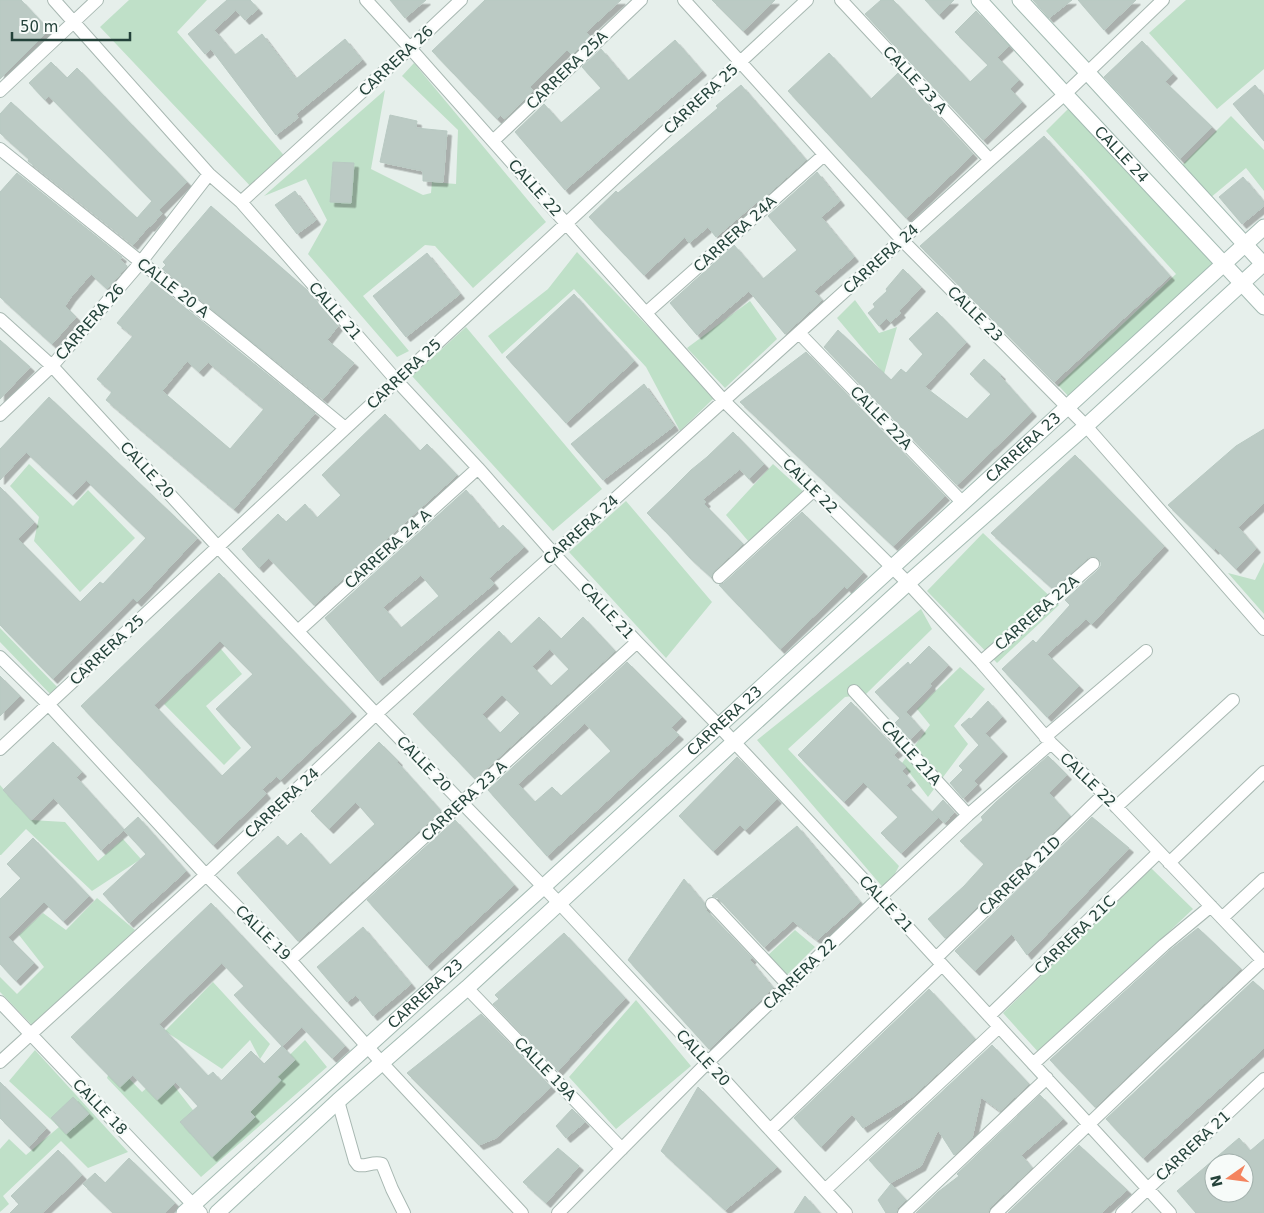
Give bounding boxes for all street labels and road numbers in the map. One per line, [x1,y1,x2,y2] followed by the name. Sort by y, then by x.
[355,22,437,100] street label: CARRERA 26
[523,26,612,113] street label: CARRERA 25A
[879,42,951,118] street label: CALLE 23 A
[660,60,742,138] street label: CARRERA 25
[1091,122,1152,186] street label: CALLE 24
[505,156,565,220] street label: CALLE 22
[690,192,781,276] street label: CARRERA 24A
[840,221,922,297] street label: CARRERA 24
[134,254,213,322] street label: CALLE 20 A
[305,278,365,344] street label: CALLE 21
[52,280,128,364] street label: CARRERA 26
[944,283,1006,345] street label: CALLE 23
[363,335,445,413] street label: CARRERA 25
[846,383,916,454] street label: CALLE 22A
[982,409,1064,486] street label: CARRERA 23
[116,438,178,502] street label: CALLE 20
[779,455,841,517] street label: CALLE 22
[540,492,622,568] street label: CARRERA 24
[341,505,435,593] street label: CARRERA 24 A
[991,571,1083,654] street label: CARRERA 22A
[576,579,638,643] street label: CALLE 21
[66,611,148,689] street label: CARRERA 25
[683,682,766,760] street label: CARRERA 23
[877,717,945,790] street label: CALLE 21A
[393,732,455,796] street label: CALLE 20
[1056,749,1120,811] street label: CALLE 22
[418,756,511,845] street label: CARRERA 23 A
[241,764,323,842] street label: CARRERA 24
[975,833,1065,919] street label: CARRERA 21D
[855,872,917,936] street label: CALLE 21
[1031,892,1119,978] street label: CARRERA 21C
[232,902,294,964] street label: CALLE 19
[760,935,840,1013] street label: CARRERA 22
[384,955,467,1032] street label: CARRERA 23
[672,1026,734,1090] street label: CALLE 20
[510,1034,580,1105] street label: CALLE 19A
[69,1075,131,1139] street label: CALLE 18
[1152,1107,1234,1185] street label: CARRERA 21

